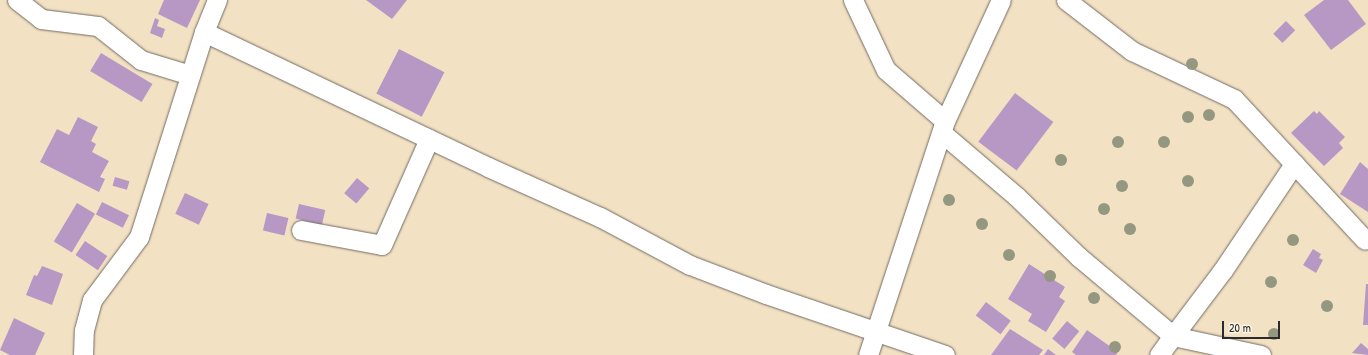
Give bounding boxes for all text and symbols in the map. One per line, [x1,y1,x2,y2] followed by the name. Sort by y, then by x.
[1224,313,1282,339] scale bar
[1229,319,1251,336] text: 20 m

